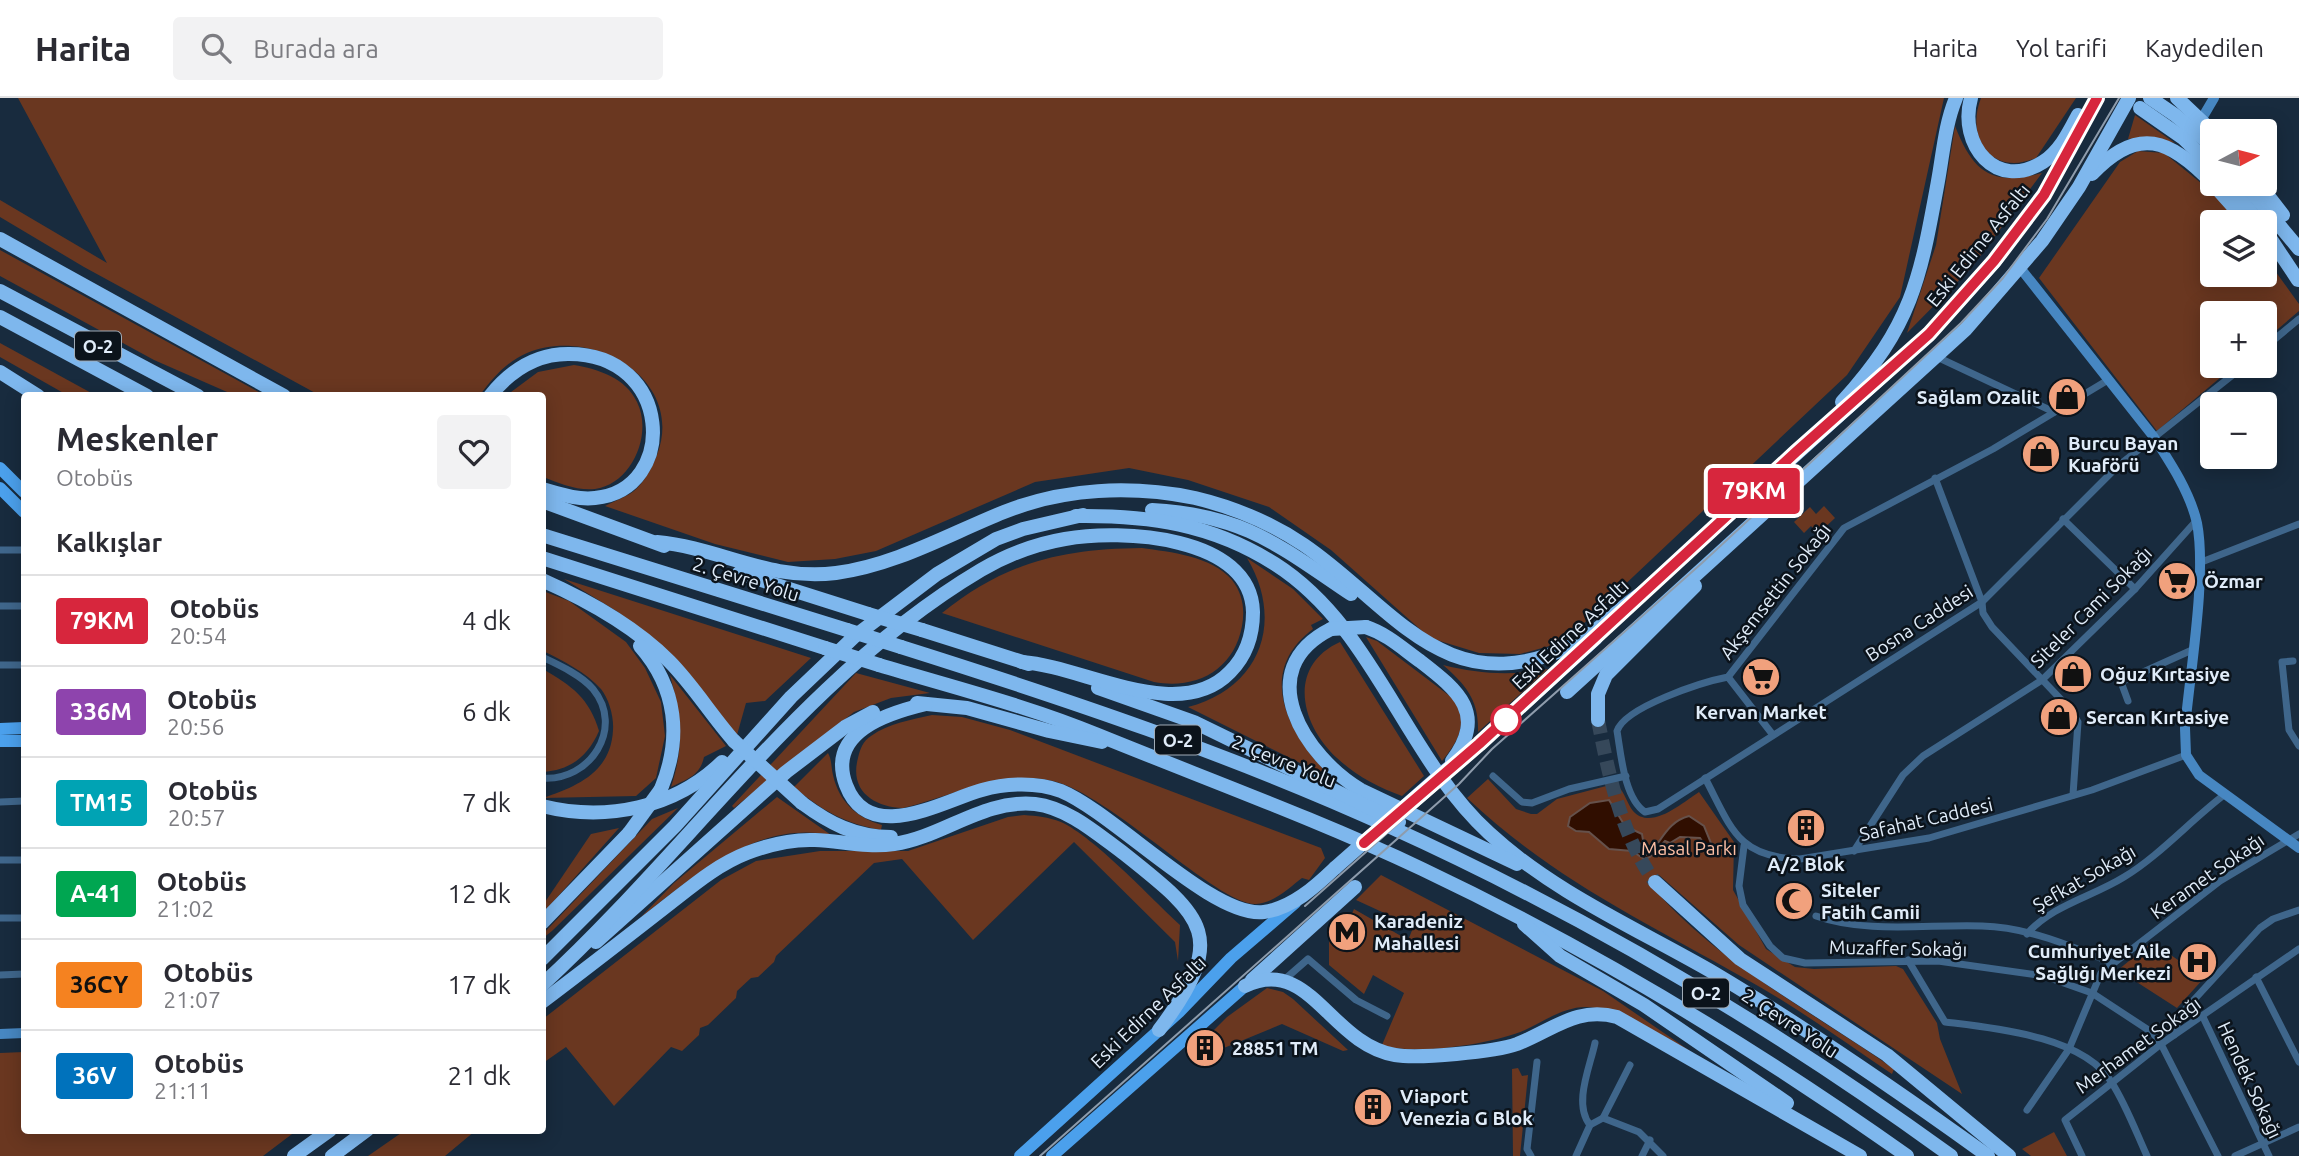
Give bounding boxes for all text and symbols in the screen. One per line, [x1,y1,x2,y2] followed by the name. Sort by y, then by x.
[173,17,663,80] search box
[197,29,235,67] icon: search
[35,30,131,67] text: Harita
[253,34,379,63] text: Burada ara
[1912,35,1978,62] text: Harita
[2016,35,2107,62] text: Yol tarifi
[2145,35,2264,62] text: Kaydedilen
[2200,119,2277,196] north arrow
[2200,119,2277,469] map controls
[1922,179,2034,311] street label: Eski Edirne Asfaltı
[2200,210,2277,287] button: layers
[2200,301,2277,378] button: +
[75,332,121,360] road number: O-2
[2046,376,2088,418] shop icon: Sağlam Ozalit
[1917,386,2040,408] place label: Sağlam Ozalit
[2200,392,2277,469] button: −
[437,415,511,489] button: heart
[56,420,218,457] text: Meskenler
[2068,432,2178,476] place label: Burcu Bayan Kuaförü
[2020,433,2062,475] shop icon: Burcu Bayan Kuaförü
[56,465,133,490] text: Otobüs
[1705,468,1803,514] line badge: 79KM
[1722,477,1786,504] text: 79KM
[1715,519,1835,663] street label: Akşemsettin Sokağı
[56,528,162,557] text: Kalkışlar
[2026,542,2156,672] street label: Siteler Cami Sokağı
[690,552,802,606] street label: 2. Çevre Yolu
[2156,560,2198,602] supermarket icon: Özmar
[2204,570,2263,592] place label: Özmar
[1507,574,1633,694] street label: Eski Edirne Asfaltı
[1861,580,1977,666] street label: Bosna Caddesi
[169,594,259,623] text: Otobüs
[462,606,511,635] text: 4 dk
[70,607,134,634] text: 79KM
[169,623,227,648] text: 20:54
[2052,653,2094,695] shop icon: Oğuz Kırtasiye
[1740,656,1782,698] supermarket icon: Kervan Market
[2100,663,2230,685] place label: Oğuz Kırtasiye
[167,685,257,714] text: Otobüs
[2038,696,2080,738] shop icon: Sercan Kırtasiye
[462,697,511,726] text: 6 dk
[70,698,132,725] text: 336M
[1695,701,1827,723] place label: Kervan Market
[1491,705,1521,735] unlabelled marker
[2086,706,2229,728] place label: Sercan Kırtasiye
[167,714,225,739] text: 20:56
[1155,726,1201,754] road number: O-2
[1229,730,1339,792] street label: 2. Çevre Yolu
[168,776,258,805] text: Otobüs
[462,788,511,817] text: 7 dk
[70,789,133,816] text: TM15
[1857,793,1995,845] street label: Safahat Caddesi
[168,805,225,830] text: 20:57
[1785,807,1827,849] building icon: A/2 Blok
[2146,829,2268,923] street label: Keramet Sokağı
[1641,837,1737,859] park label: Masal Parkı
[2029,840,2139,916] street label: Şefkat Sokağı
[1767,853,1845,875] place label: A/2 Blok
[157,867,247,896] text: Otobüs
[447,879,511,908] text: 12 dk
[1821,879,1920,923] place label: Siteler Fatih Camii
[70,880,122,907] text: A-41
[1773,880,1815,922] mosque icon: Siteler Fatih Camii
[157,896,214,921] text: 21:02
[1374,910,1463,954] place label: Karadeniz Mahallesi
[1326,911,1368,953] metro station icon: Karadeniz Mahallesi
[1829,936,1967,960] street label: Muzaffer Sokağı
[2028,940,2171,984] place label: Cumhuriyet Aile Sağlığı Merkezi
[2177,941,2219,983] hospital icon: Cumhuriyet Aile Sağlığı Merkezi
[1086,951,1210,1073] street label: Eski Edirne Asfaltı
[163,958,253,987] text: Otobüs
[447,970,511,999] text: 17 dk
[70,971,128,998] text: 36CY
[1683,978,1729,1008] road number: O-2
[1738,984,1842,1062] street label: 2. Çevre Yolu
[163,987,221,1012] text: 21:07
[2071,992,2205,1098] street label: Merhamet Sokağı
[2213,1018,2287,1142] street label: Hendek Sokağı
[1184,1027,1226,1069] building icon: 28851 TM
[1232,1037,1318,1059] place label: 28851 TM
[154,1049,244,1078] text: Otobüs
[447,1061,511,1090] text: 21 dk
[73,1062,116,1089] text: 36V
[154,1078,212,1103] text: 21:11
[1400,1085,1533,1129] place label: Viaport Venezia G Blok
[1352,1086,1394,1128] building icon: Viaport Venezia G Blok

